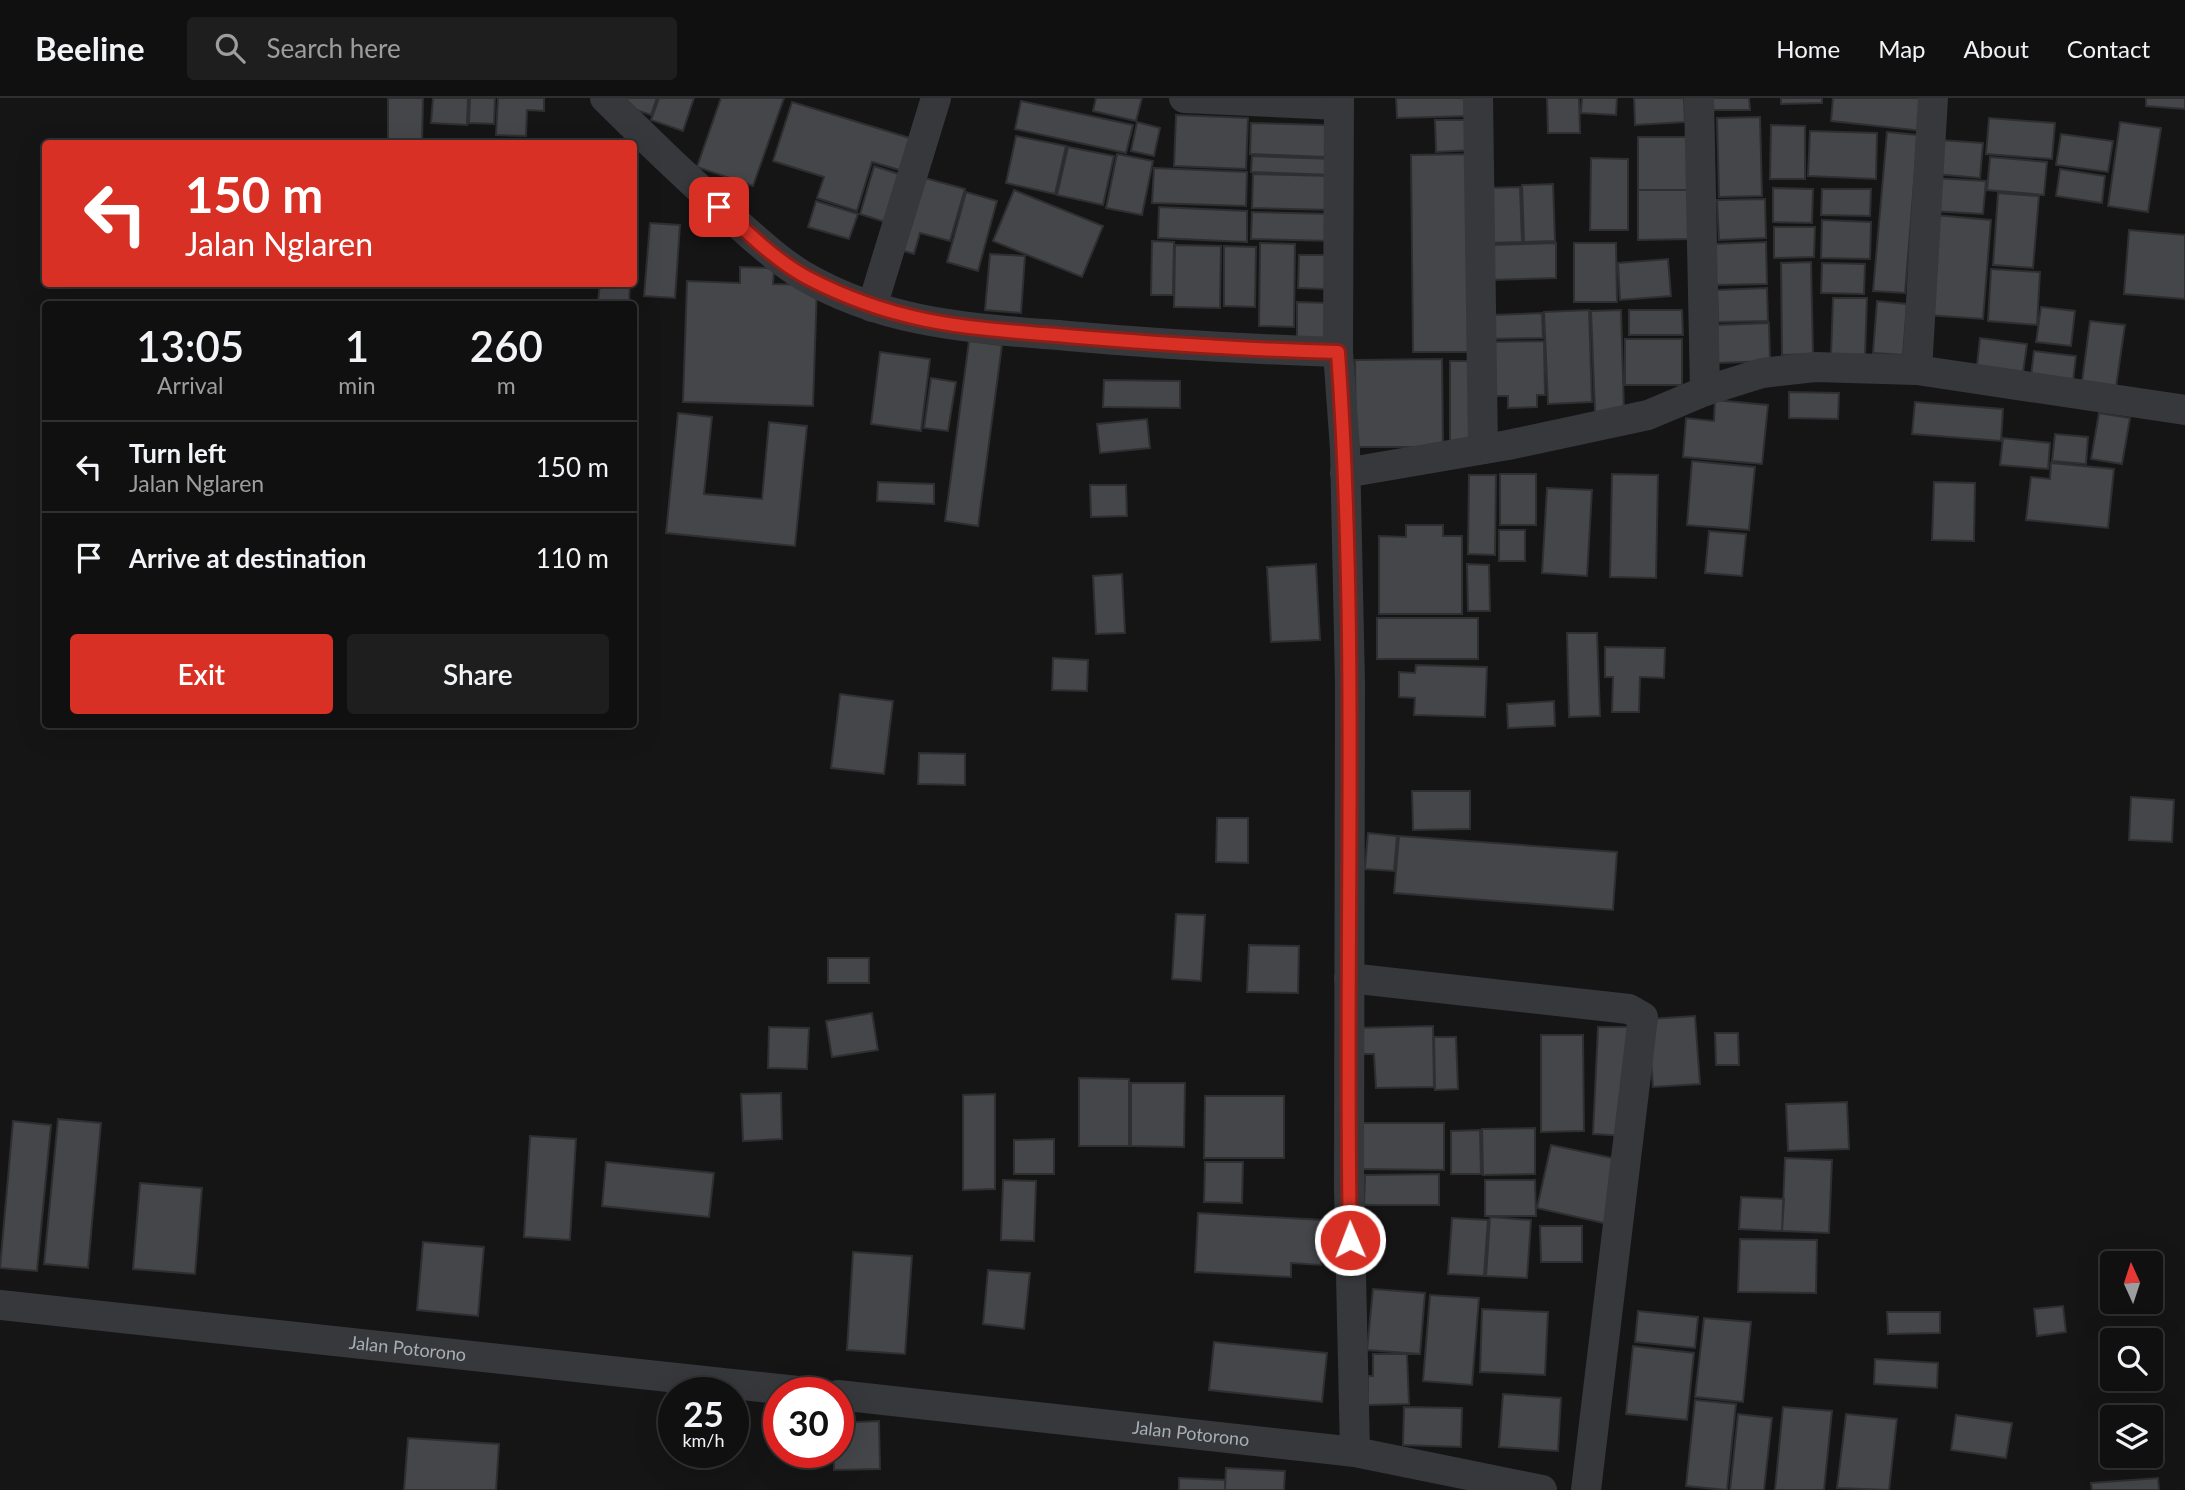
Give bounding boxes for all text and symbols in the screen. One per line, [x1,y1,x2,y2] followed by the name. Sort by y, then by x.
[187,17,677,80] search box
[35,28,145,68] text: Beeline
[211,29,249,67] icon: search
[267,32,401,64] text: Search here
[1776,34,1840,63] text: Home
[1878,34,1926,63] text: Map
[1964,34,2029,63] text: About
[2067,34,2150,63] text: Contact
[185,165,323,223] text: 150 m
[70,168,161,259] icon: left
[689,177,749,237] pin
[700,188,738,226] icon: arrive
[185,224,373,263] text: Jalan Nglaren
[136,321,244,371] text: 13:05
[345,321,369,371] text: 1
[470,321,543,371] text: 260
[157,371,223,399] text: Arrival
[338,371,376,399] text: min
[497,371,516,399] text: m
[129,437,226,469] text: Turn left
[70,448,108,486] icon: left
[536,451,609,483] text: 150 m
[129,469,264,497] text: Jalan Nglaren
[70,539,108,577] icon: arrive
[129,542,366,574] text: Arrive at destination
[536,542,609,574] text: 110 m
[70,634,333,714] button: Exit
[347,634,609,714] button: Share
[1313,1203,1387,1277] position arrow
[2100,1251,2163,1314] north arrow
[2100,1251,2163,1468] map controls
[2100,1328,2163,1391] button: search
[348,1331,467,1365] street label: Jalan Potorono
[763,1377,854,1468] speed limit sign: 30
[683,1392,724,1434] text: 25
[2100,1405,2163,1468] button: layers
[1131,1416,1251,1450] street label: Jalan Potorono
[682,1429,725,1451] text: km/h

